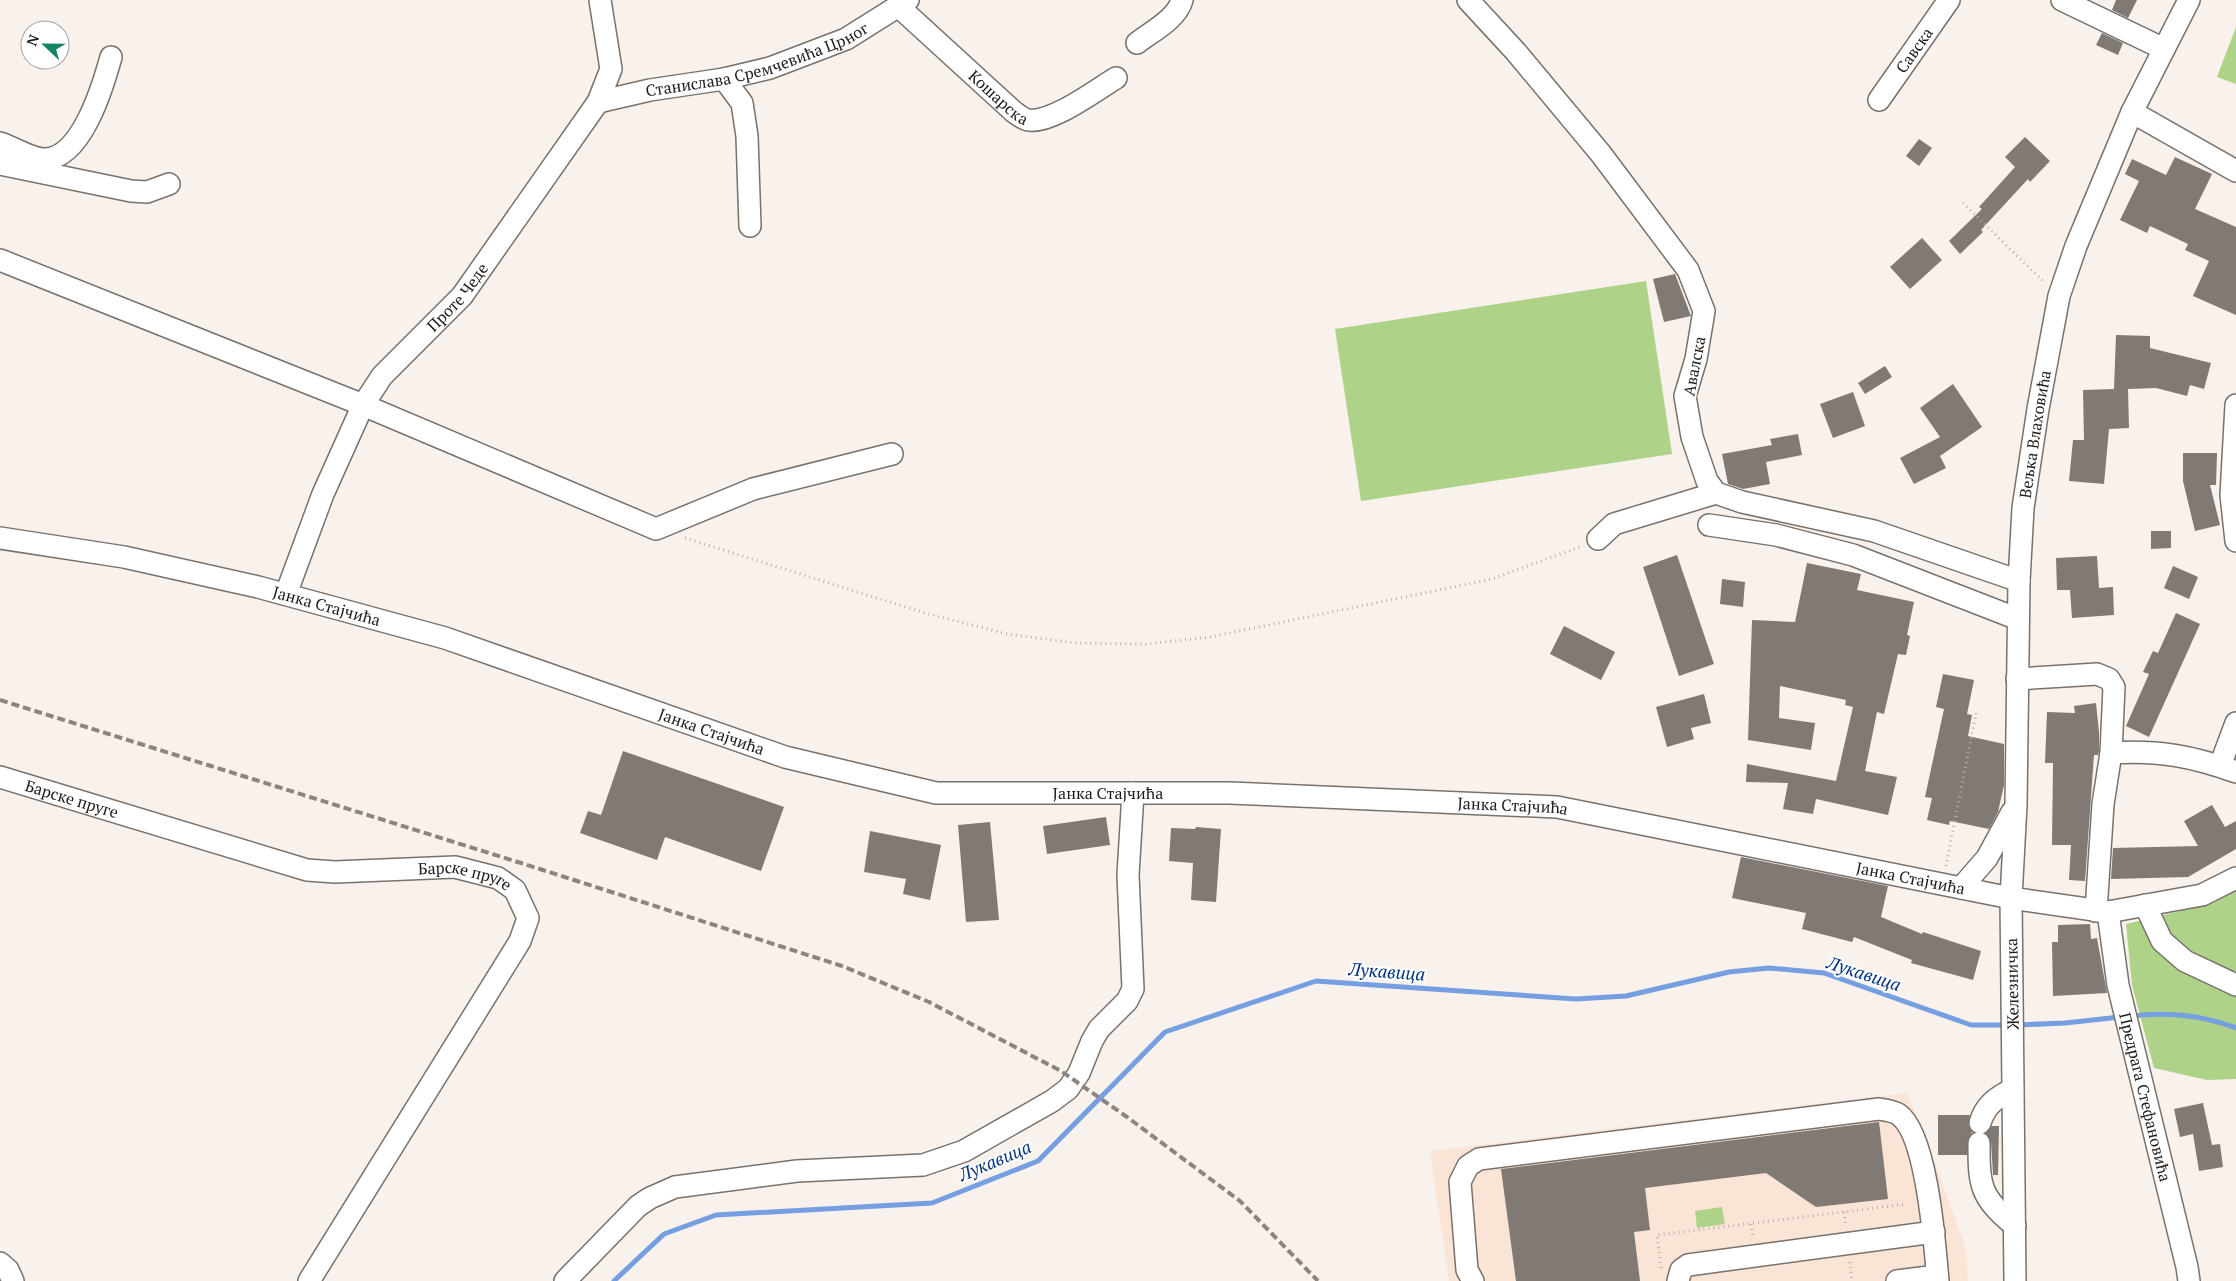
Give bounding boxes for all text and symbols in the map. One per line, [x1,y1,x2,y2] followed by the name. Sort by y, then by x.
[644,17,872,102] street label: Станислава Сремчевића Црног
[20,20,70,70] north arrow
[1890,23,1938,77] street label: Савска
[22,31,43,48] text: N
[964,65,1032,130] street label: Кошарска
[422,258,493,336] street label: Проте Чеде
[1677,334,1711,398] street label: Авалска
[2014,368,2056,500] street label: Вељка Влаховића
[270,581,383,631] street label: Јанка Стајчића
[656,703,767,760] street label: Јанка Стајчића
[22,774,121,823] street label: Барске пруге
[1053,782,1163,804] street label: Јанка Стајчића
[1457,792,1570,820] street label: Јанка Стајчића
[417,856,516,896] street label: Барске пруге
[1854,856,1967,900] street label: Јанка Стајчића
[2000,938,2024,1030] street label: Железничка
[1823,950,1904,996] water label: Лукавица
[1347,956,1426,986] water label: Лукавица
[2114,1010,2177,1184] street label: Предрага Стефановића
[954,1134,1034,1186] water label: Лукавица

